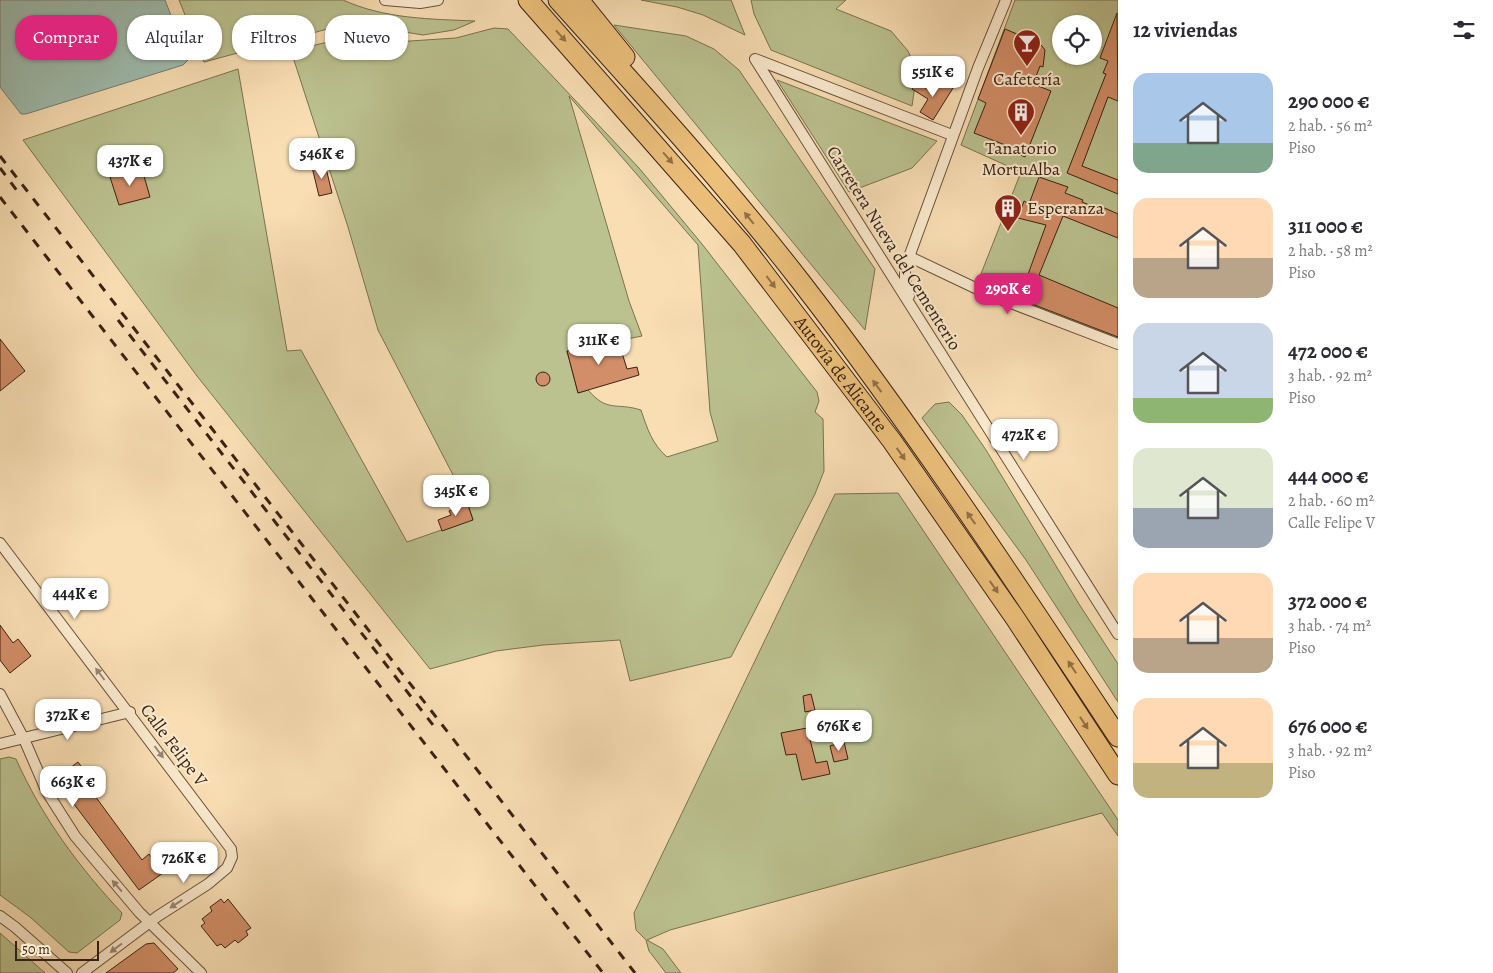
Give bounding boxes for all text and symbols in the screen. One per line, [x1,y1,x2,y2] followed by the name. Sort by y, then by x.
[15,15,117,60] chip: Comprar
[127,15,222,60] chip: Alquilar
[232,15,315,60] chip: Filtros
[325,15,408,60] chip: Nuevo
[1052,15,1102,65] map controls
[1052,15,1102,65] button: locate
[1133,16,1238,44] text: 12 viviendas
[1450,16,1478,44] icon: filters
[1012,28,1042,67] bar icon: Cafetería
[555,30,566,43] one-way arrow
[892,56,974,98] pin: 551K €
[912,61,954,83] text: 551K €
[993,67,1061,91] place label: Cafetería
[1288,87,1369,115] text: 290 000 €
[1173,93,1233,153] icon: home
[1006,97,1036,136] building icon: Tanatorio MortuAlba
[1288,115,1372,137] text: 2 hab. · 56 m²
[982,136,1061,181] place label: Tanatorio MortuAlba
[1288,137,1316,159] text: Piso
[281,138,363,180] pin: 546K €
[821,141,967,355] street label: Carretera Nueva del Cementerio
[300,143,344,165] text: 546K €
[89,144,171,187] pin: 437K €
[108,150,152,172] text: 437K €
[662,152,674,164] one-way arrow
[993,193,1023,232] building icon: Esperanza
[1027,196,1105,220] place label: Esperanza
[743,211,754,224] one-way arrow
[1288,212,1363,240] text: 311 000 €
[1173,218,1233,278] icon: home
[1288,240,1373,262] text: 2 hab. · 58 m²
[1288,262,1316,284] text: Piso
[967,272,1049,315] pin: 290K €
[766,275,776,289] one-way arrow
[985,278,1031,300] text: 290K €
[788,310,893,437] street label: Autovía de Alicante
[558,324,640,366] pin: 311K €
[579,329,619,351] text: 311K €
[1288,337,1368,365] text: 472 000 €
[1173,343,1233,403] icon: home
[1288,365,1372,387] text: 3 hab. · 92 m²
[872,379,882,393] one-way arrow
[1288,387,1316,409] text: Piso
[983,418,1065,461] pin: 472K €
[1002,424,1046,446] text: 472K €
[896,447,906,461] one-way arrow
[1288,462,1369,490] text: 444 000 €
[1173,468,1233,528] icon: home
[415,474,497,517] pin: 345K €
[434,480,478,502] text: 345K €
[1288,490,1374,512] text: 2 hab. · 60 m²
[966,511,976,525] one-way arrow
[1288,512,1375,534] text: Calle Felipe V
[34,578,116,620] pin: 444K €
[989,580,999,594] one-way arrow
[52,583,98,605] text: 444K €
[1288,587,1367,615] text: 372 000 €
[1173,593,1233,653] icon: home
[1288,615,1371,637] text: 3 hab. · 74 m²
[1288,637,1316,659] text: Piso
[1067,661,1077,674] one-way arrow
[95,668,106,681] one-way arrow
[27,698,109,741] pin: 372K €
[135,699,213,791] street label: Calle Felipe V
[46,704,90,726] text: 372K €
[798,710,880,752] pin: 676K €
[1288,712,1368,740] text: 676 000 €
[817,715,861,737] text: 676K €
[1079,716,1088,729] one-way arrow
[1173,718,1233,778] icon: home
[1288,740,1372,762] text: 3 hab. · 92 m²
[154,745,164,759] one-way arrow
[1288,762,1316,784] text: Piso
[32,766,114,808] pin: 663K €
[51,771,95,793] text: 663K €
[143,842,225,884] pin: 726K €
[162,847,206,869] text: 726K €
[111,880,122,893] one-way arrow
[169,900,182,909] one-way arrow
[15,938,99,961] scale bar
[22,940,50,959] text: 50 m
[110,942,123,953] one-way arrow

